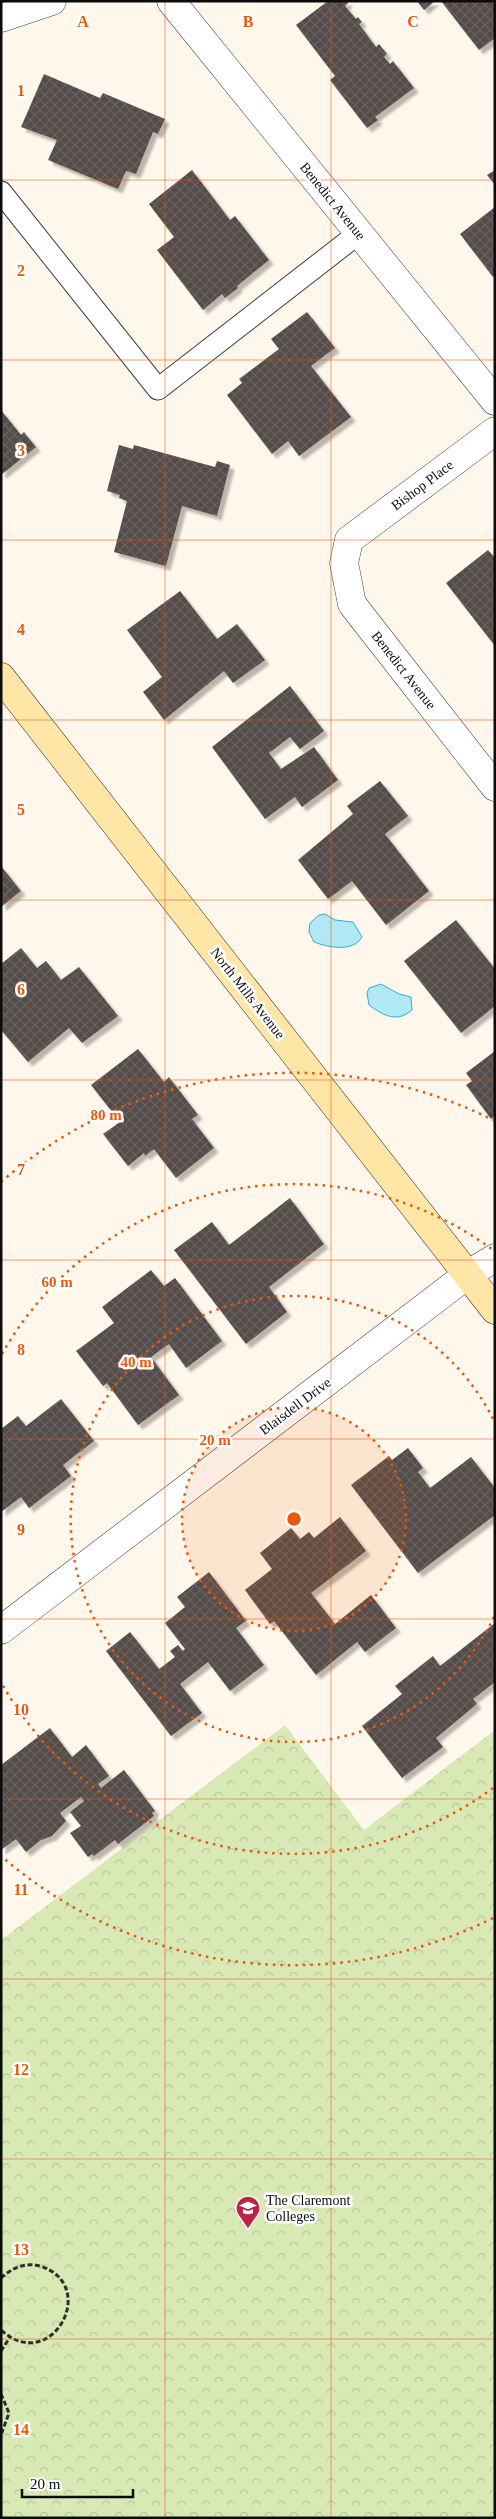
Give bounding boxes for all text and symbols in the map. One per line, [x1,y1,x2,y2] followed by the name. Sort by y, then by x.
[77,13,89,30] text: A
[243,13,254,30] text: B
[407,13,419,30] text: C
[17,82,25,99] text: 1
[297,160,368,243] street label: Benedict Avenue
[17,262,25,279] text: 2
[17,442,25,459] text: 3
[388,457,456,514] street label: Bishop Place
[17,621,25,638] text: 4
[368,628,439,712] street label: Benedict Avenue
[17,801,25,818] text: 5
[208,945,288,1042] street label: North Mills Avenue
[17,981,25,998] text: 6
[90,1107,122,1123] text: 80 m
[17,1161,25,1178] text: 7
[41,1274,73,1290] text: 60 m
[17,1341,25,1358] text: 8
[120,1354,152,1370] text: 40 m
[257,1375,334,1438] street label: Blaisdell Drive
[199,1432,231,1448] text: 20 m
[285,1510,303,1528] centre of rings
[17,1521,25,1538] text: 9
[13,1701,29,1718] text: 10
[13,1881,29,1898] text: 11
[13,2061,29,2078] text: 12
[266,2193,350,2224] place label: The Claremont Colleges
[235,2195,261,2229] school or university icon: The Claremont Colleges
[13,2241,29,2258] text: 13
[13,2421,29,2438] text: 14
[22,2466,134,2498] scale bar
[30,2476,61,2492] text: 20 m

